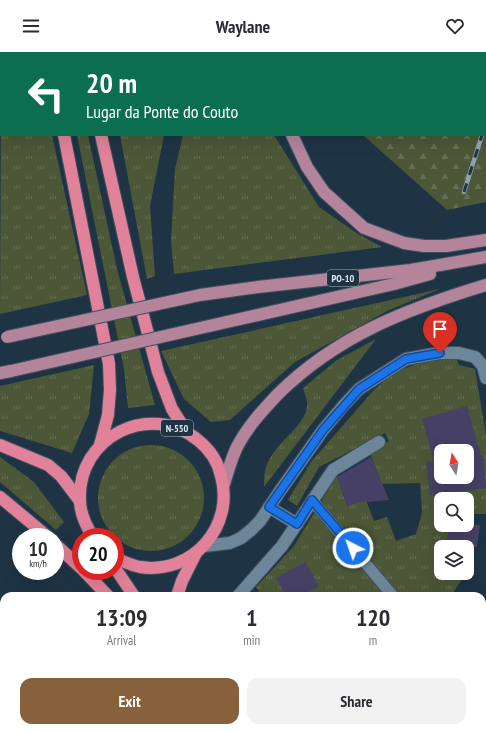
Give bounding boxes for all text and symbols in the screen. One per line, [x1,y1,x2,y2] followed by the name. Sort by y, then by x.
[20,15,42,37] icon: menu
[216,15,270,38] text: Waylane
[444,15,466,37] icon: heart
[86,64,137,101] text: 20 m
[20,68,72,120] icon: left
[86,100,238,123] text: Lugar da Ponte do Couto
[327,270,359,286] road number: PO-10
[423,312,457,353] pin
[429,318,451,340] icon: arrive
[161,420,193,436] road number: N-550
[434,444,474,484] north arrow
[434,444,474,580] map controls
[434,492,474,532] button: search
[332,527,374,569] position arrow
[72,528,124,580] speed limit sign: 20
[28,536,48,562] text: 10
[434,540,474,580] button: layers
[29,557,47,570] text: km/h
[96,602,148,633] text: 13:09
[246,602,257,633] text: 1
[356,602,390,633] text: 120
[107,632,136,649] text: Arrival
[243,632,260,649] text: min
[369,632,377,649] text: m
[20,678,239,724] button: Exit
[247,678,466,724] button: Share

